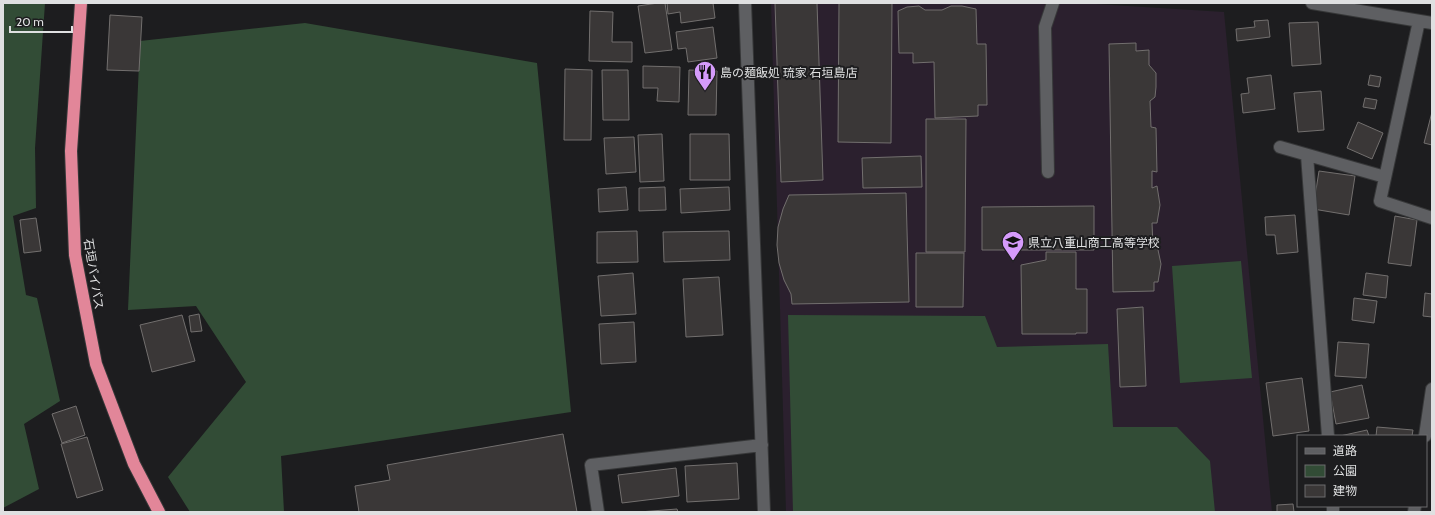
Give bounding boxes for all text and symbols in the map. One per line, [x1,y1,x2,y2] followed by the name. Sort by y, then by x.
[10,8,72,34] scale bar
[16,14,44,29] text: 20 m
[692,59,718,92] restaurant icon: 島の麺飯処 琉家 石垣島店
[720,65,857,80] place label: 島の麺飯処 琉家 石垣島店
[1000,229,1026,262] school or university icon: 県立八重山商工高等学校
[1028,235,1160,250] place label: 県立八重山商工高等学校
[81,237,107,311] street label: 石垣バイパス
[1297,435,1427,507] legend
[1333,443,1357,458] text: 道路
[1333,463,1357,478] text: 公園
[1333,483,1357,498] text: 建物

